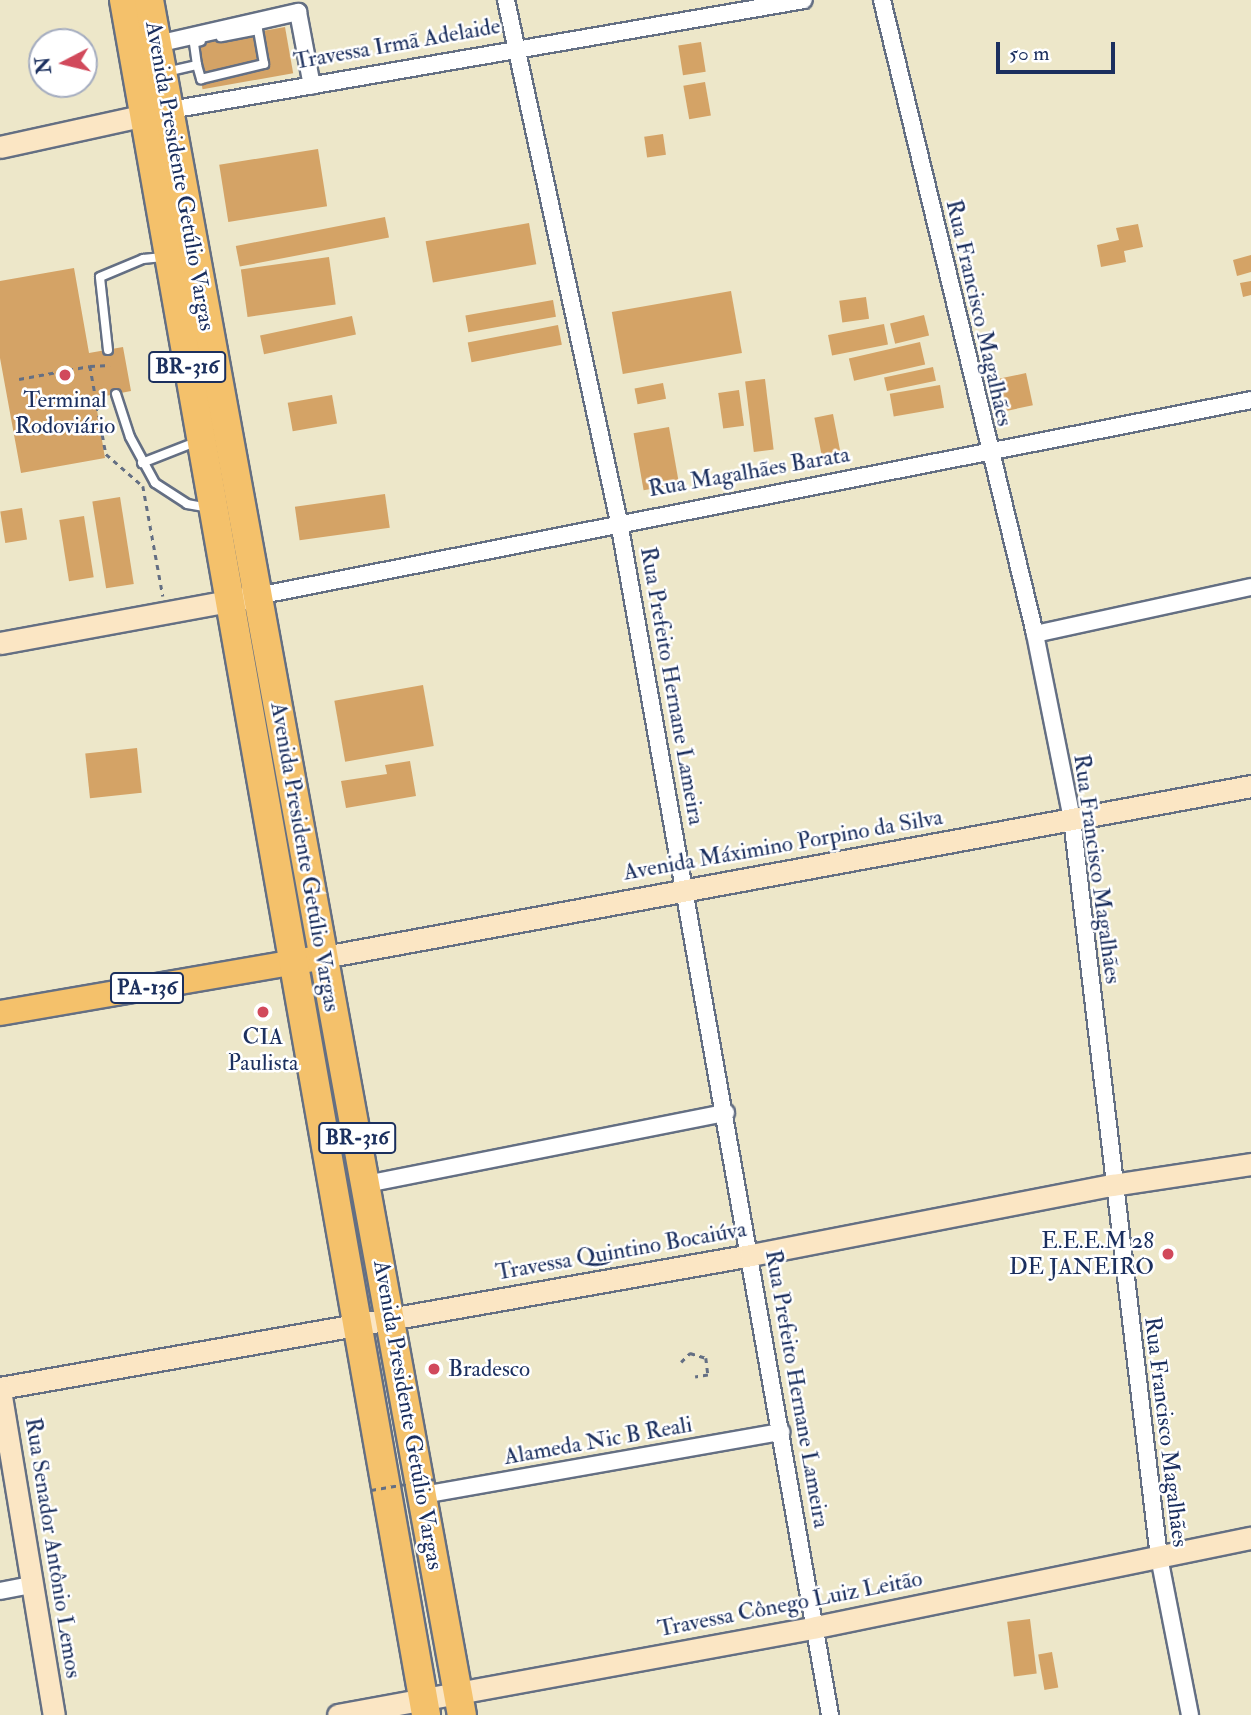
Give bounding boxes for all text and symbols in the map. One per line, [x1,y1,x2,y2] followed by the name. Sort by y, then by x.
[291,12,503,76] street label: Travessa Irmã Adelaide
[139,19,221,333] street label: Avenida Presidente Getúlio Vargas
[28,28,98,98] north arrow
[999,28,1118,72] scale bar
[1009,40,1050,67] text: 50 m
[31,55,57,75] text: N
[939,197,1019,429] street label: Rua Francisco Magalhães
[147,350,227,384] road number: BR-316
[57,367,73,383] marker: Terminal Rodoviário
[15,386,115,440] place label: Terminal Rodoviário
[646,441,852,503] street label: Rua Magalhães Barata
[634,545,710,827] street label: Rua Prefeito Hernane Lameira
[264,700,346,1014] street label: Avenida Presidente Getúlio Vargas
[1067,752,1127,986] street label: Rua Francisco Magalhães
[621,803,945,887] street label: Avenida Máximino Porpino da Silva
[108,970,186,1006] road number: PA-136
[255,1004,271,1020] marker: CIA Paulista
[227,1023,299,1077] place label: CIA Paulista
[317,1120,397,1156] road number: BR-316
[493,1215,749,1287] street label: Travessa Quintino Bocaiúva
[1009,1227,1154,1281] place label: E.E.E.M 28 DE JANEIRO
[1160,1246,1176,1262] marker: E.E.E.M 28 DE JANEIRO
[759,1248,835,1530] street label: Rua Prefeito Hernane Lameira
[367,1258,449,1572] street label: Avenida Presidente Getúlio Vargas
[1138,1315,1194,1549] street label: Rua Francisco Magalhães
[448,1355,530,1383] place label: Bradesco
[426,1361,442,1377] marker: Bradesco
[502,1411,694,1471] street label: Alameda Nic B Reali
[19,1416,87,1680] street label: Rua Senador Antônio Lemos
[655,1565,925,1643] street label: Travessa Cônego Luiz Leitão

